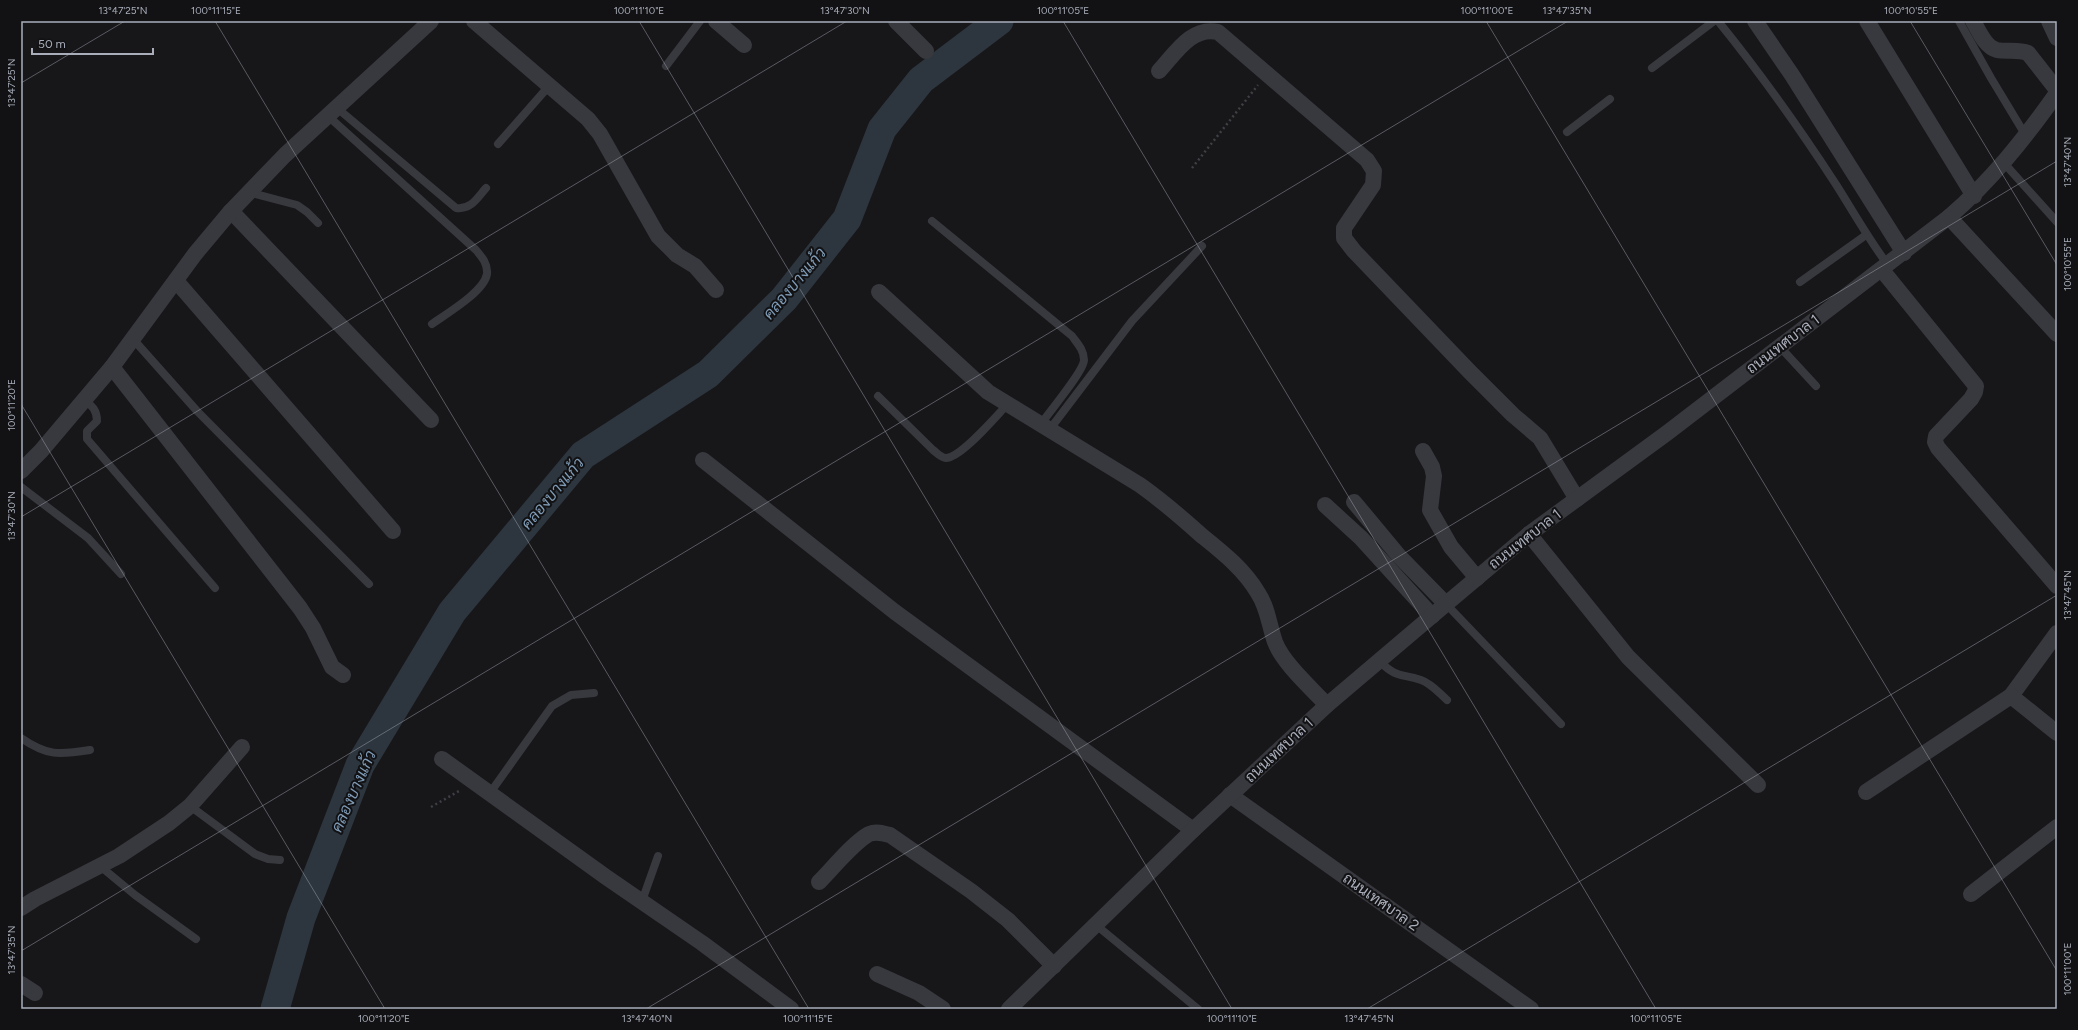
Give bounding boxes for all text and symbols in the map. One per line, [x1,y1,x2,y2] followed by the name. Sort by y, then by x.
[98,4,148,17] text: 13°47'25"N
[191,4,241,17] text: 100°11'15"E
[614,4,664,17] text: 100°11'10"E
[820,4,870,17] text: 13°47'30"N
[1037,4,1089,17] text: 100°11'05"E
[1461,4,1513,17] text: 100°11'00"E
[1543,4,1591,17] text: 13°47'35"N
[1884,4,1938,17] text: 100°10'55"E
[32,30,153,56] scale bar
[38,37,66,51] text: 50 m
[5,58,18,108] text: 13°47'25"N
[2061,137,2074,187] text: 13°47'40"N
[2061,237,2074,291] text: 100°10'55"E
[757,242,830,323] water label: คลองบางแก้ว
[1743,311,1823,377] street label: ถนนเทศบาล 1
[5,379,18,431] text: 100°11'20"E
[515,452,588,533] water label: คลองบางแก้ว
[5,491,18,541] text: 13°47'30"N
[1485,505,1565,573] street label: ถนนเทศบาล 1
[2061,570,2074,620] text: 13°47'45"N
[1241,714,1317,786] street label: ถนนเทศบาล 1
[325,747,380,835] water label: คลองบางแก้ว
[1339,869,1423,935] street label: ถนนเทศบาล 2
[5,926,18,974] text: 13°47'35"N
[2061,943,2074,995] text: 100°11'00"E
[358,1012,410,1025] text: 100°11'20"E
[622,1012,672,1025] text: 13°47'40"N
[783,1012,833,1025] text: 100°11'15"E
[1207,1012,1257,1025] text: 100°11'10"E
[1344,1012,1394,1025] text: 13°47'45"N
[1630,1012,1682,1025] text: 100°11'05"E

